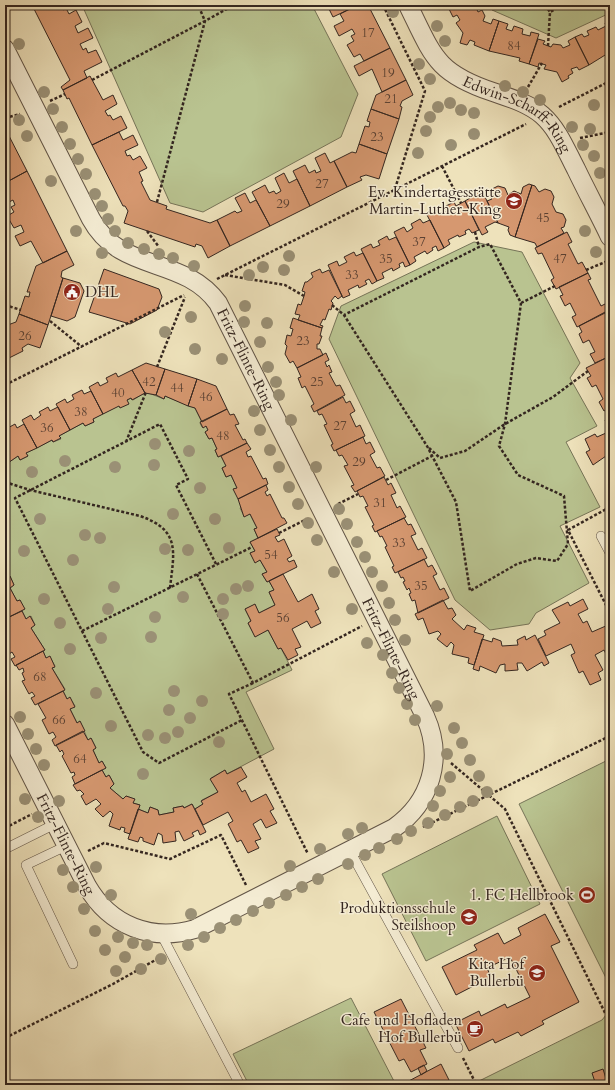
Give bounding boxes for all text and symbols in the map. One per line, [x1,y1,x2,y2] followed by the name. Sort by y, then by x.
[361,24,375,42] house number: 17
[507,37,521,55] house number: 84
[381,64,395,82] house number: 19
[459,71,576,157] street label: Edwin-Scharff-Ring
[384,90,398,108] house number: 21
[370,128,384,146] house number: 23
[315,175,329,193] house number: 27
[368,182,502,219] place label: Ev. Kindertagesstätte Martin-Luther-King
[504,191,524,211] school or university icon: Ev. Kindertagesstätte Martin-Luther-King
[276,195,290,213] house number: 29
[536,209,550,227] house number: 45
[412,233,426,251] house number: 37
[379,250,393,268] house number: 35
[553,250,567,268] house number: 47
[345,266,359,284] house number: 33
[62,282,82,302] public building icon: DHL
[85,282,120,302] place label: DHL
[212,305,280,414] street label: Fritz-Flinte-Ring
[18,327,32,345] house number: 26
[296,332,310,350] house number: 23
[142,373,156,391] house number: 42
[310,373,324,391] house number: 25
[170,379,184,397] house number: 44
[111,384,125,402] house number: 40
[199,388,213,406] house number: 46
[74,403,88,421] house number: 38
[333,417,347,435] house number: 27
[40,419,54,437] house number: 36
[216,427,230,445] house number: 48
[352,453,366,471] house number: 29
[373,494,387,512] house number: 31
[392,534,406,552] house number: 33
[264,546,278,564] house number: 54
[414,577,428,595] house number: 35
[357,594,425,703] street label: Fritz-Flinte-Ring
[276,609,290,627] house number: 56
[33,668,47,686] house number: 68
[52,711,66,729] house number: 66
[73,750,87,768] house number: 64
[32,790,100,899] street label: Fritz-Flinte-Ring
[470,885,574,905] place label: 1. FC Hellbrook
[577,885,597,905] sports icon: 1. FC Hellbrook
[340,898,456,935] place label: Produktionsschule Steilshoop
[459,907,479,927] school or university icon: Produktionsschule Steilshoop
[468,954,526,991] place label: Kita Hof Bullerbü
[527,963,547,983] school or university icon: Kita Hof Bullerbü
[341,1010,462,1047] place label: Cafe und Hofladen Hof Bullerbü
[465,1019,485,1039] cafe icon: Cafe und Hofladen Hof Bullerbü

